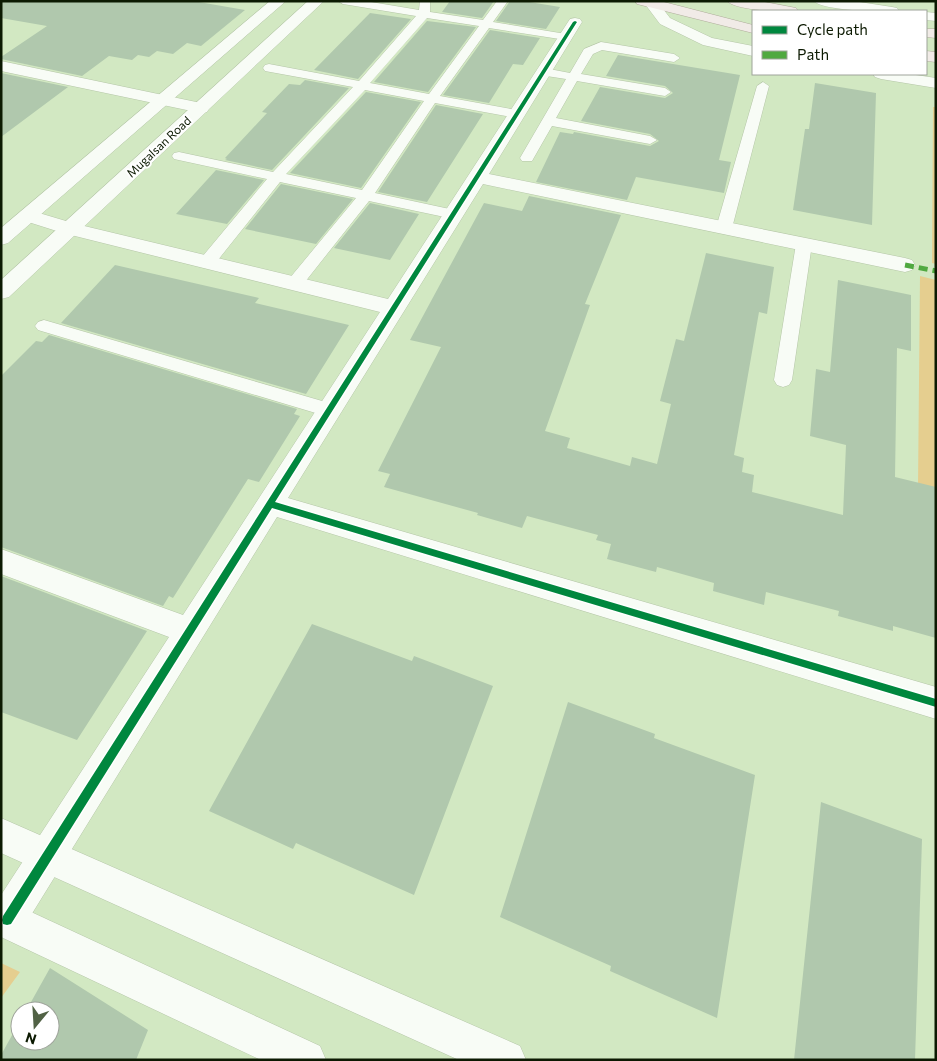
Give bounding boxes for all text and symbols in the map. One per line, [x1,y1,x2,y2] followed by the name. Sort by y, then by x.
[752,10,927,75] legend
[797,20,868,38] text: Cycle path
[797,45,829,63] text: Path
[123,113,193,180] street label: Mugalsan Road
[10,1001,60,1051] north arrow
[23,1029,38,1049] text: N

